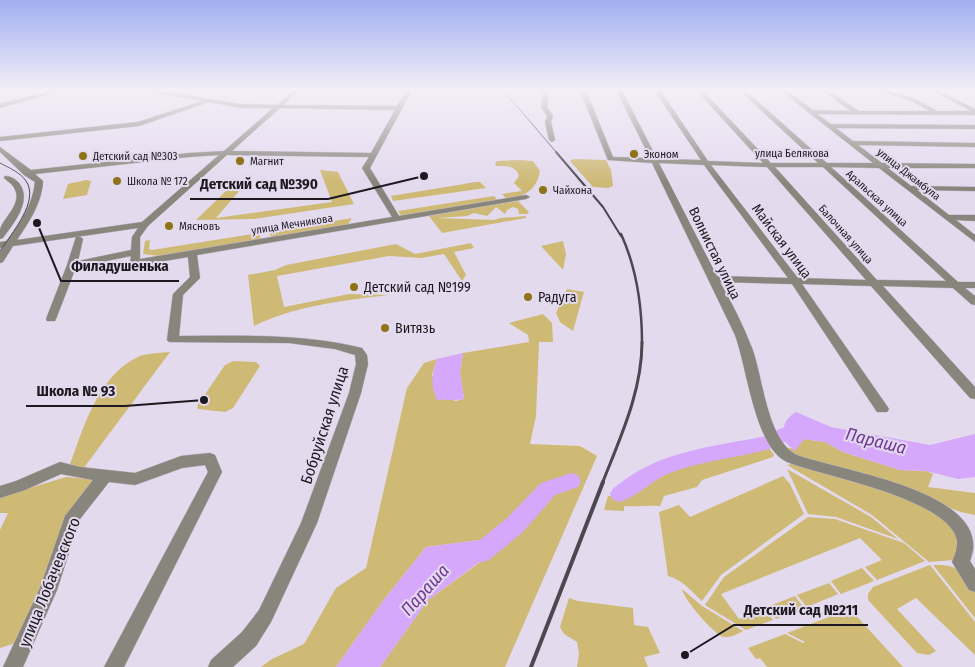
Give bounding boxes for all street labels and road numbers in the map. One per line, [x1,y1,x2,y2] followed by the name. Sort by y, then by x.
[874,146,943,203] street label: улица Джамбула
[755,147,829,160] street label: улица Белякова
[843,167,910,229] street label: Аральская улица
[748,201,815,282] street label: Майская улица
[816,202,876,267] street label: Балочная улица
[685,204,744,302] street label: Волнистая улица
[250,212,334,237] street label: улица Мечникова
[296,364,353,487] street label: Бобруйская улица
[15,515,84,650] street label: улица Лобачевского

